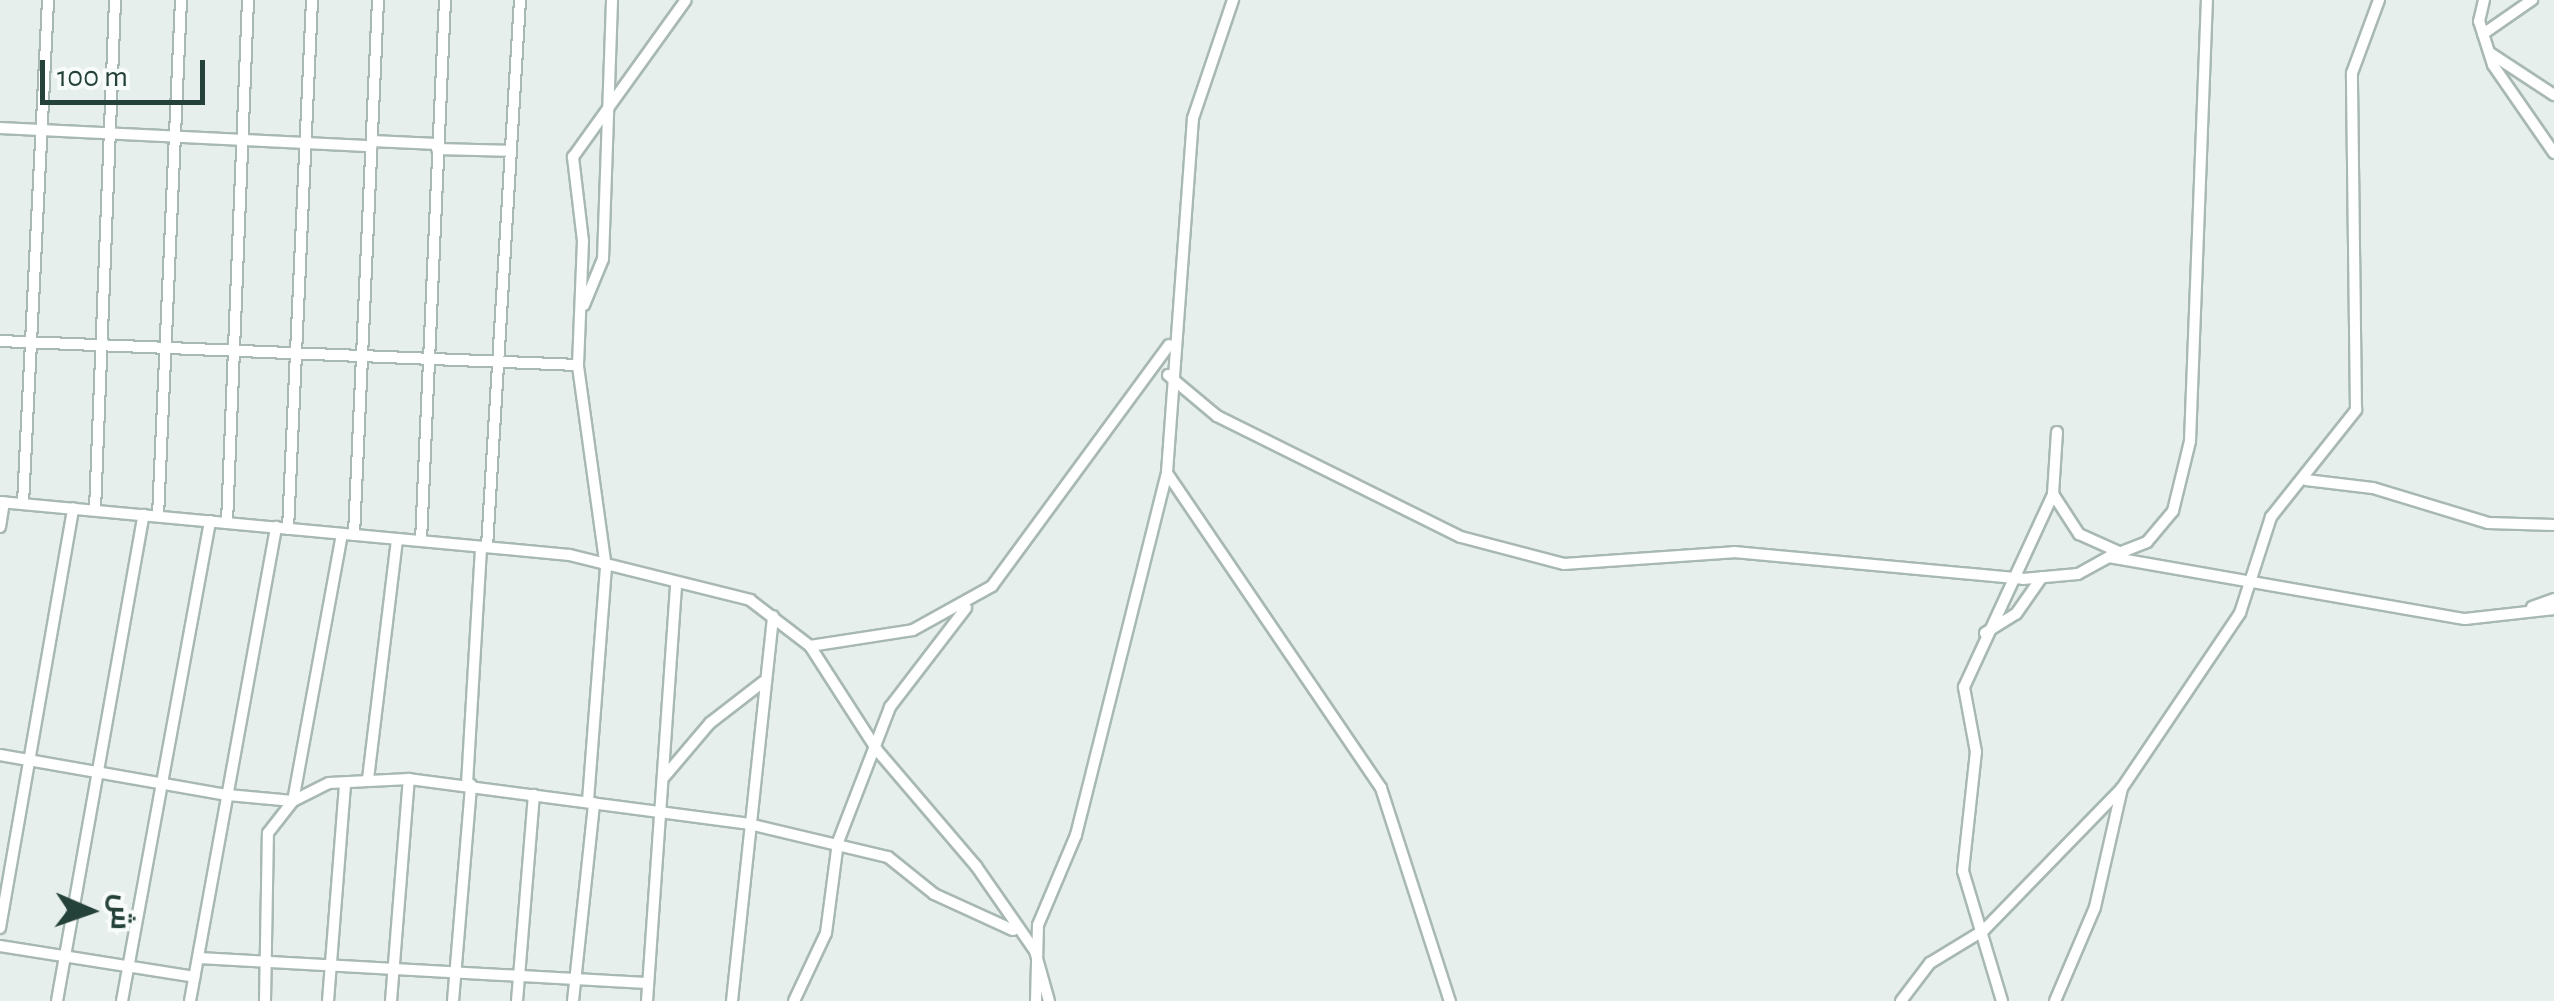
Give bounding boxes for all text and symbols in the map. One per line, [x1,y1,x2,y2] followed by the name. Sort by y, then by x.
[45,40,210,102] scale bar
[57,62,128,92] text: 100 m
[40,861,140,961] north arrow
[105,894,135,930] text: ش

